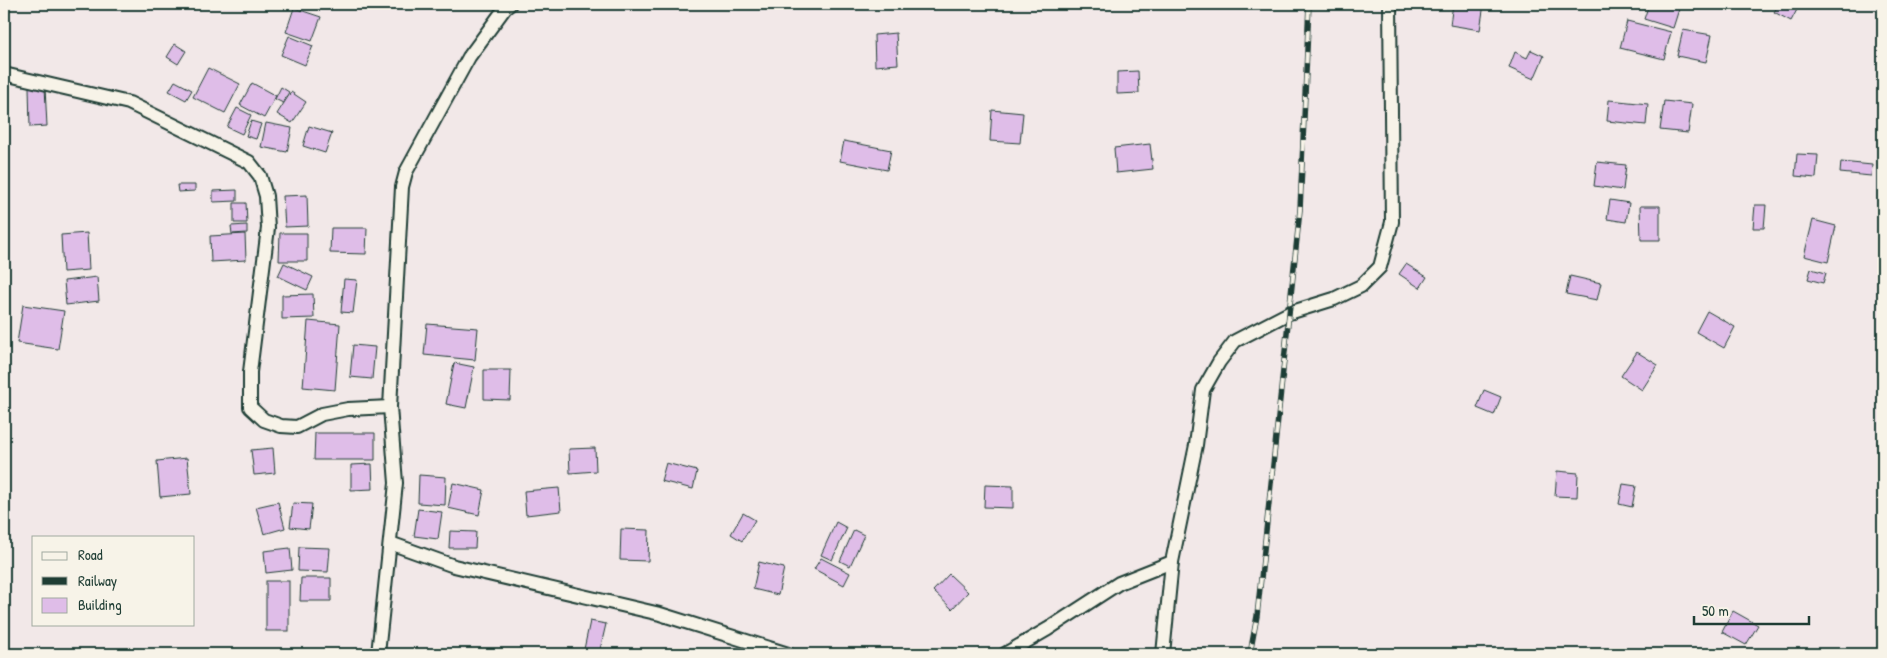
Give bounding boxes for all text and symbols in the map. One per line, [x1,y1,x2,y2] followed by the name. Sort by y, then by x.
[32,536,195,626] legend
[78,544,103,565] text: Road
[78,570,117,591] text: Railway
[1694,593,1810,625] scale bar
[78,594,122,615] text: Building
[1702,600,1729,621] text: 50 m

